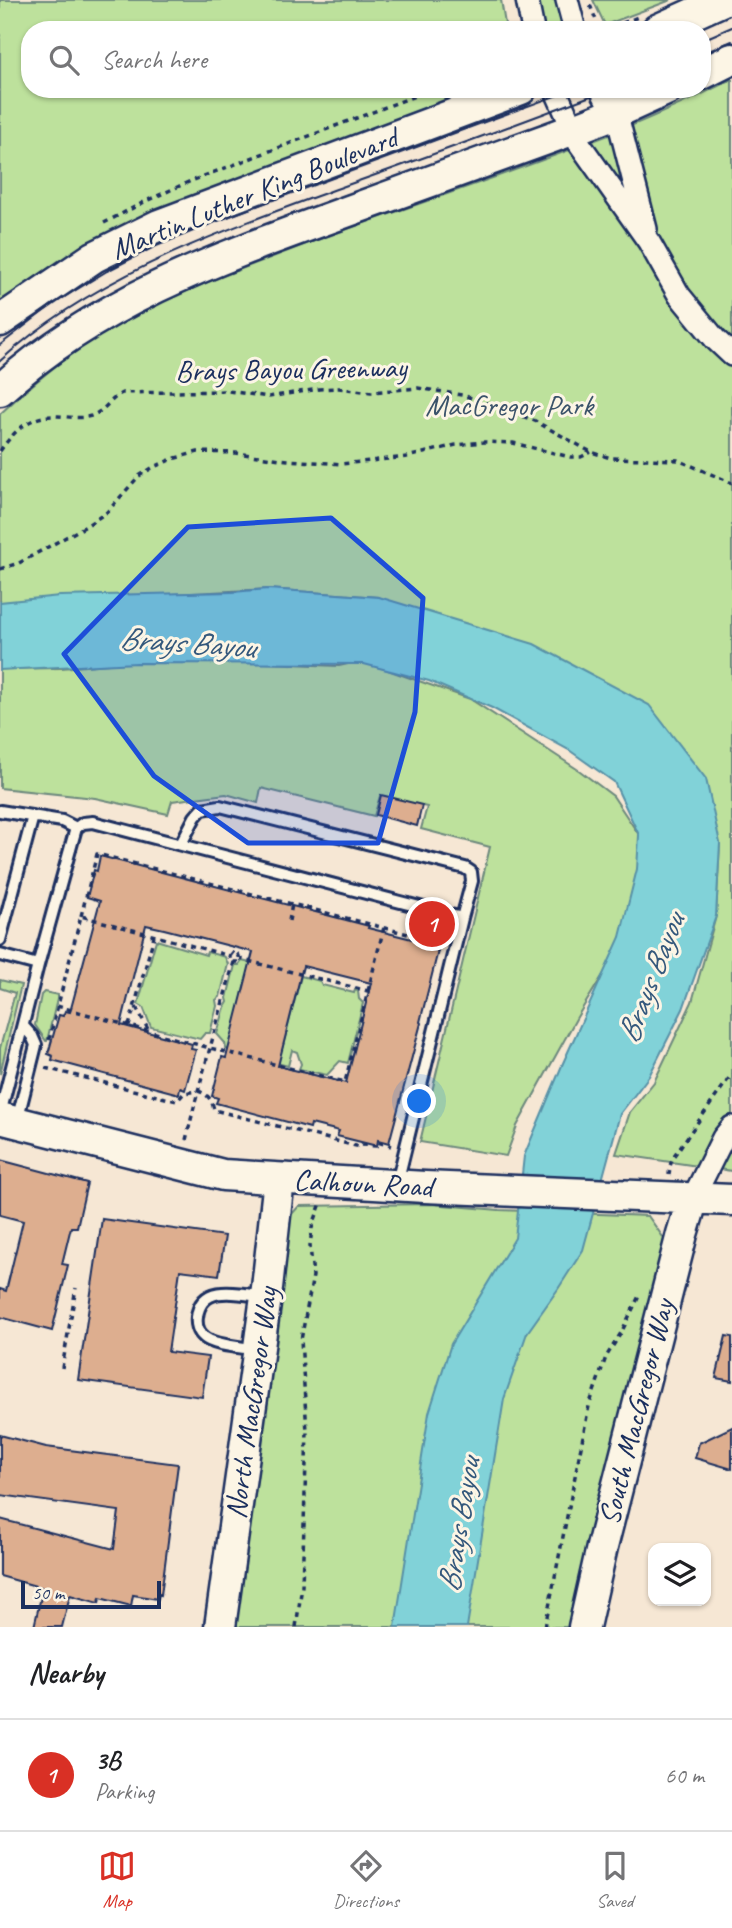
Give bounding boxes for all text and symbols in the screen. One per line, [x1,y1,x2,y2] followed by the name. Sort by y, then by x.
[21,21,711,98] search box
[45,41,83,79] icon: search
[101,43,207,76] text: Search here
[105,117,407,268] street label: Martin Luther King Boulevard
[175,348,409,390] street label: Brays Bayou Greenway
[425,386,595,424] park label: MacGregor Park
[118,617,261,668] water label: Brays Bayou
[409,898,455,950] pin: 1
[607,903,696,1048] water label: Brays Bayou
[402,1084,436,1118] your location
[293,1160,437,1206] street label: Calhoun Road
[216,1283,286,1521] street label: North MacGregor Way
[590,1293,683,1529] street label: South MacGregor Way
[428,1450,490,1595] water label: Brays Bayou
[648,1543,711,1606] map controls
[648,1543,711,1606] button: layers
[21,1578,161,1610] scale bar
[32,1581,64,1605] text: 50 m
[28,1654,104,1692] text: Nearby
[95,1744,120,1777] text: 3B
[46,1761,56,1790] text: 1
[665,1761,704,1790] text: 60 m
[95,1777,154,1806] text: Parking
[98,1847,136,1913] tab: Map
[333,1847,399,1913] tab: Directions
[596,1847,634,1913] tab: Saved

